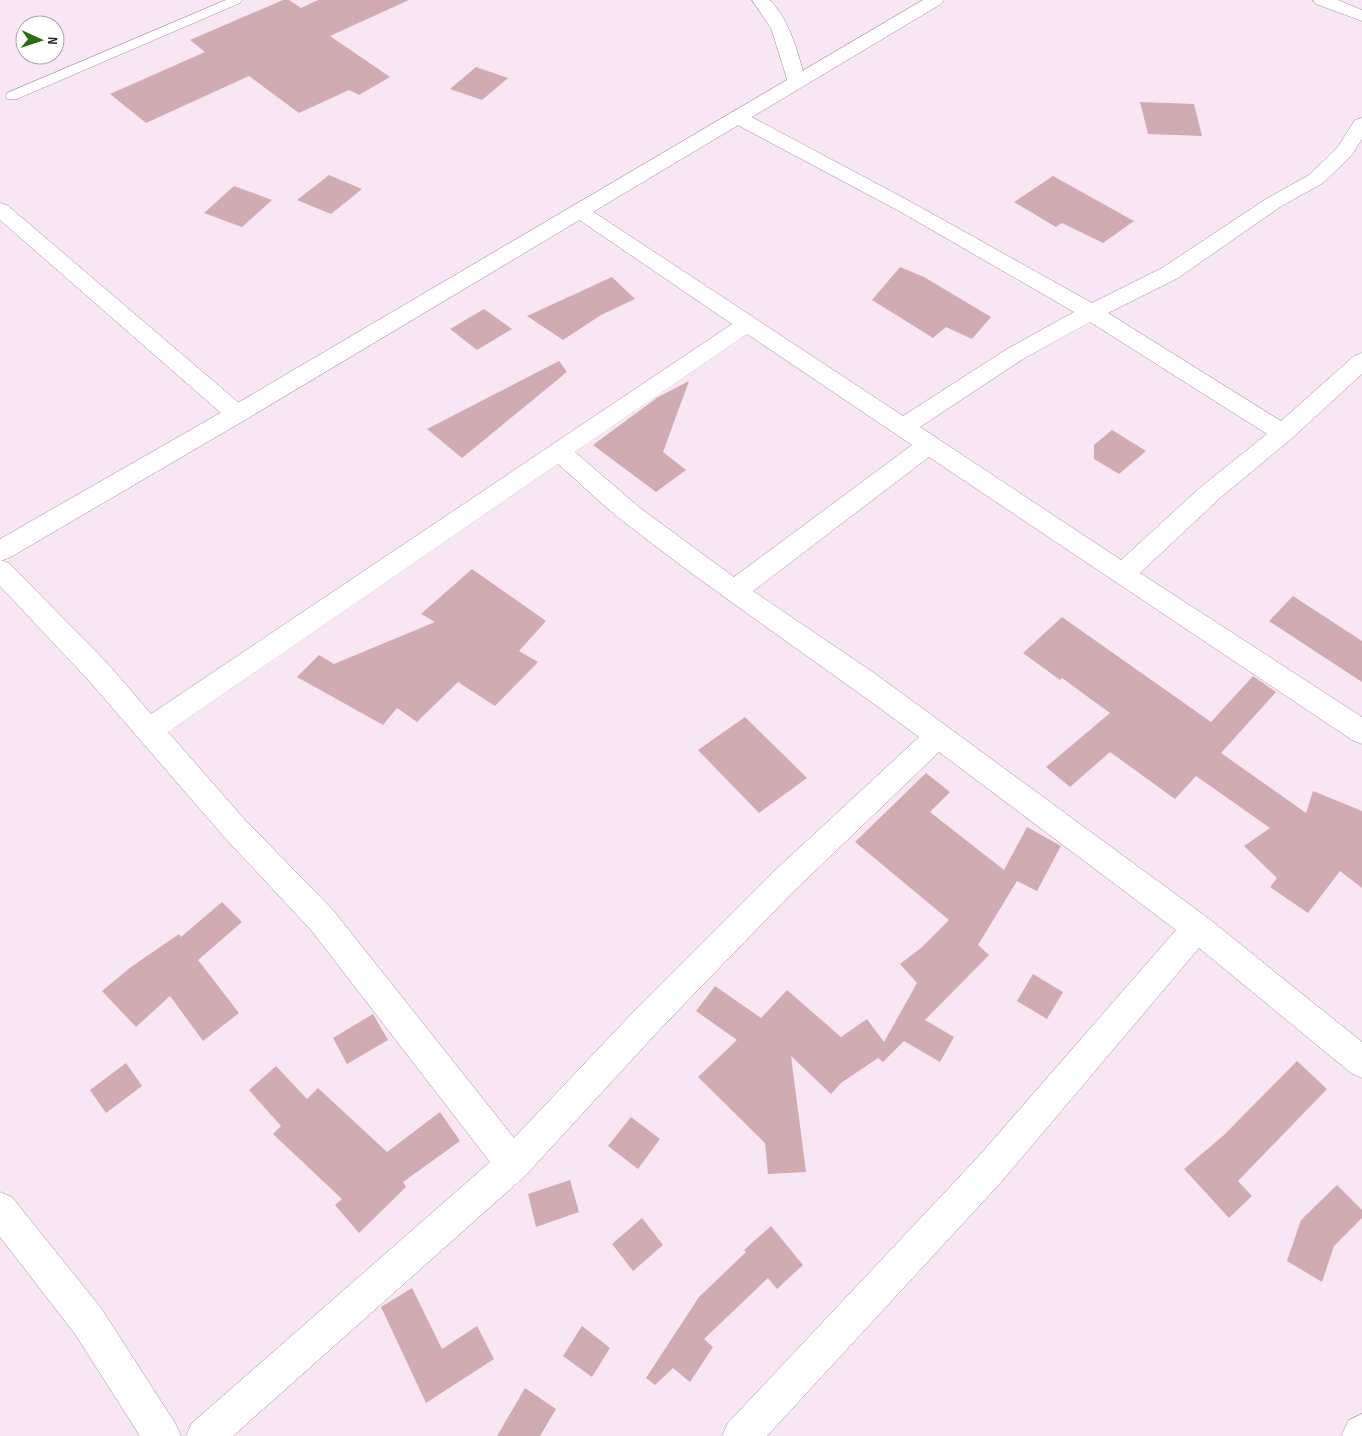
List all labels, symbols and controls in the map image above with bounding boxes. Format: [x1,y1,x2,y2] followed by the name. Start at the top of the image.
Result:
[15,15,65,65] north arrow
[44,36,61,45] text: N

